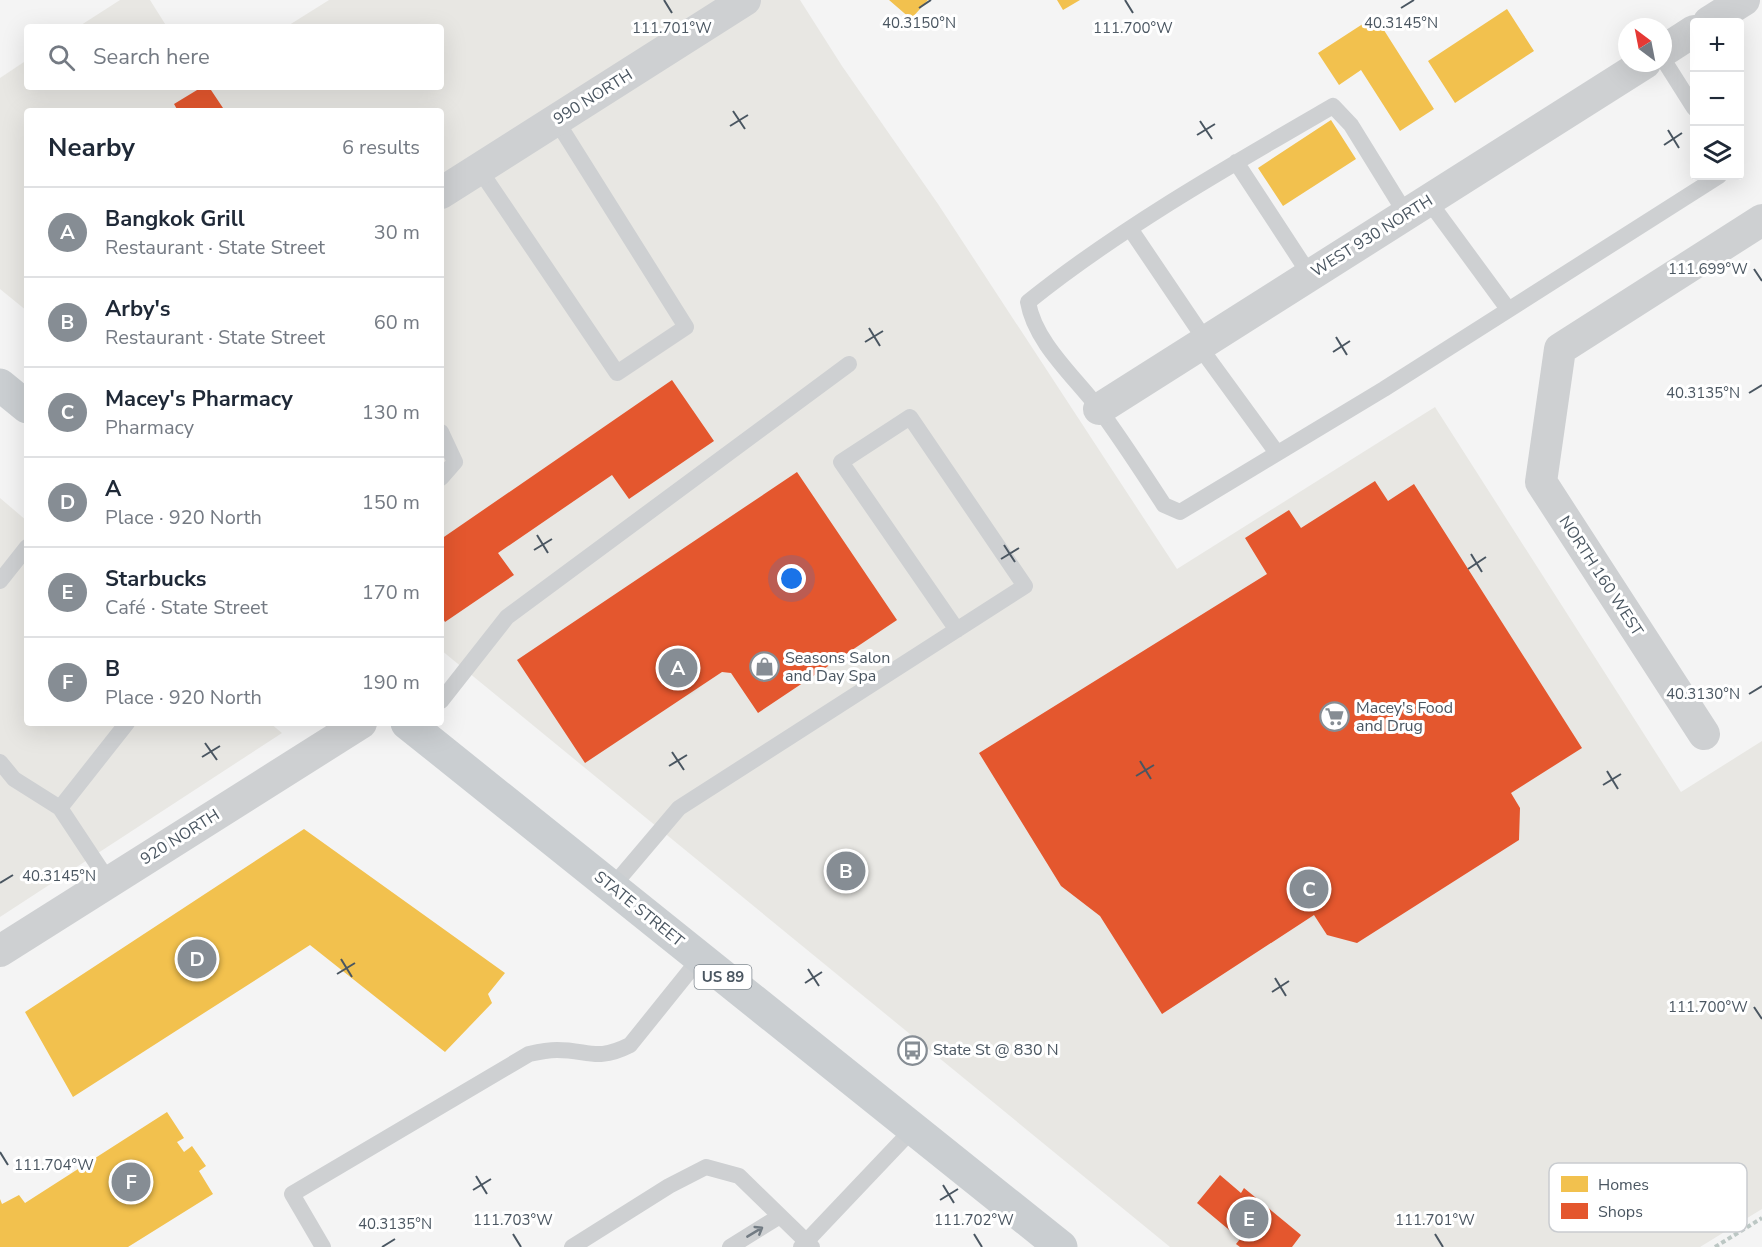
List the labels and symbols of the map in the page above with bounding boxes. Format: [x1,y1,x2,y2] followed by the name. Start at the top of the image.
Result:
[882,13,956,33] text: 40.3150°N
[1364,13,1438,33] text: 40.3145°N
[632,18,712,38] text: 111.701°W
[1093,18,1173,38] text: 111.700°W
[1618,18,1672,72] north arrow
[549,64,637,130] street label: 990 NORTH
[1307,190,1437,282] street label: WEST 930 NORTH
[1668,259,1748,279] text: 111.699°W
[1666,383,1740,403] text: 40.3135°N
[1554,512,1648,641] street label: NORTH 160 WEST
[777,564,806,593] your location
[658,646,698,690] pin: A
[785,647,890,687] place label: Seasons Salon and Day Spa
[748,651,780,683] shop icon: Seasons Salon and Day Spa
[1666,684,1740,704] text: 40.3130°N
[1356,697,1453,737] place label: Macey's Food and Drug
[1319,701,1351,733] supermarket icon: Macey's Food and Drug
[136,804,224,870] street label: 920 NORTH
[826,848,866,894] pin: B
[22,866,96,886] text: 40.3145°N
[590,866,689,952] street label: STATE STREET
[1290,866,1328,912] pin: C
[178,936,216,982] pin: D
[694,965,752,989] road number: US 89
[1668,997,1748,1017] text: 111.700°W
[896,1034,928,1066] bus stop icon: State St @ 830 N
[933,1039,1059,1061] place label: State St @ 830 N
[14,1155,94,1175] text: 111.704°W
[112,1160,150,1204] pin: F
[1549,1163,1747,1232] legend
[1598,1174,1649,1196] text: Homes
[1230,1196,1268,1242] pin: E
[1598,1201,1643,1223] text: Shops
[473,1210,553,1230] text: 111.703°W
[934,1210,1014,1230] text: 111.702°W
[1395,1210,1475,1230] text: 111.701°W
[358,1214,432,1234] text: 40.3135°N
[746,1225,763,1237] one-way arrow

